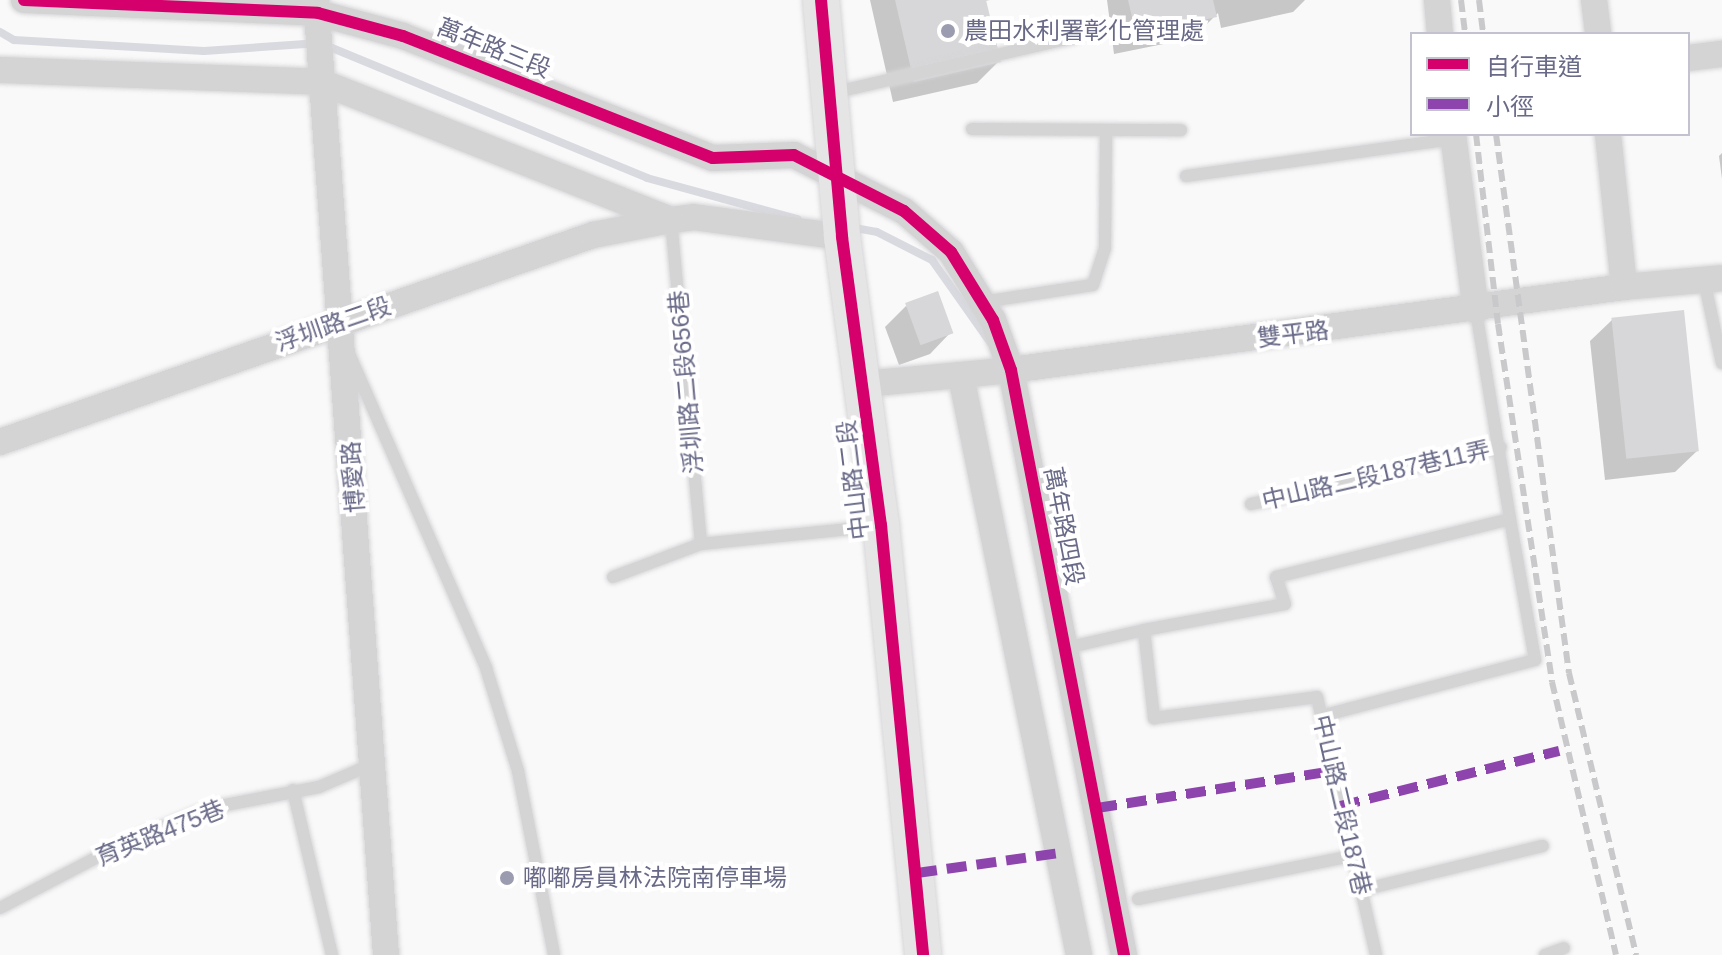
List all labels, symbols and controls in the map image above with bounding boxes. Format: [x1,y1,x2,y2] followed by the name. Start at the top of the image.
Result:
[433,12,555,84] street label: 萬年路三段
[964,17,1204,45] place label: 農田水利署彰化管理處
[939,22,957,40] marker: 農田水利署彰化管理處
[1410,32,1690,136] legend
[1486,53,1582,80] text: 自行車道
[1486,93,1534,120] text: 小徑
[664,289,708,475] street label: 浮圳路二段656巷
[272,291,394,357] street label: 浮圳路二段
[1256,315,1330,353] street label: 雙平路
[831,419,875,541] street label: 中山路二段
[1259,435,1493,515] street label: 中山路二段187巷11弄
[336,440,370,514] street label: 博愛路
[1038,464,1090,588] street label: 萬年路四段
[1307,712,1377,898] street label: 中山路二段187巷
[92,794,228,872] street label: 育英路475巷
[523,864,787,892] place label: 嘟嘟房員林法院南停車場
[498,869,516,887] marker: 嘟嘟房員林法院南停車場

